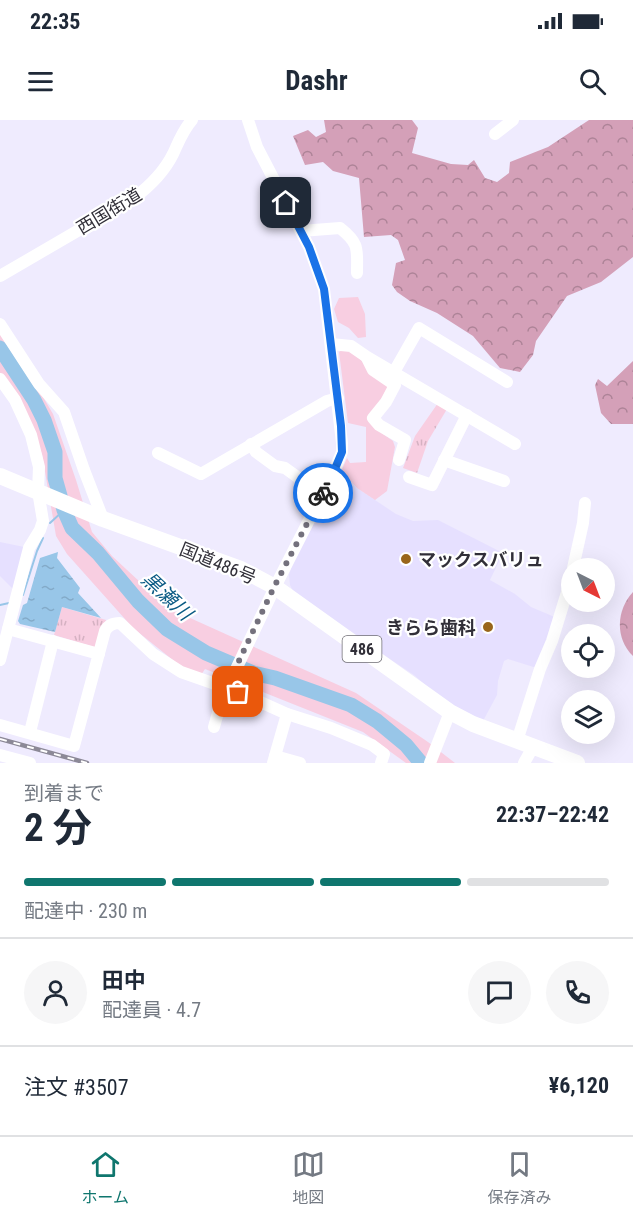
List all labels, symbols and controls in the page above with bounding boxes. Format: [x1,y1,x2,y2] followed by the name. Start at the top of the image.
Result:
[30,9,81,34] text: 22:35
[24,65,57,98] icon: menu
[285,65,348,97] text: Dashr
[576,65,609,98] icon: search
[260,177,311,228] pin
[73,183,145,239] street label: 西国街道
[269,186,302,219] icon: home
[293,463,353,523] courier
[307,477,340,510] icon: bike
[177,538,259,588] street label: 国道486号
[418,549,543,570] place label: マックスバリュ
[399,552,413,566] marker: マックスバリュ
[561,558,615,612] north arrow
[561,558,615,744] map controls
[137,567,199,627] water label: 黒瀬川
[386,617,476,638] place label: きらら歯科
[481,620,495,634] marker: きらら歯科
[561,624,615,678] button: locate
[342,636,382,662] road number: 486
[212,666,263,717] pin
[221,675,254,708] icon: bag
[561,690,615,744] button: layers
[24,781,104,805] text: 到着まで
[496,802,609,827] text: 22:37–22:42
[24,805,92,851] text: 2 分
[24,899,147,923] text: 配達中 · 230 m
[24,961,87,1024] button: person
[468,961,531,1024] button: chat
[546,961,609,1024] button: phone
[102,968,146,993] text: 田中
[102,998,201,1022] text: 配達員 · 4.7
[549,1073,609,1098] text: ¥6,120
[24,1075,129,1100] text: 注文 #3507
[81,1148,129,1208] tab: ホーム
[292,1148,325,1208] tab: 地図
[488,1148,552,1208] tab: 保存済み

